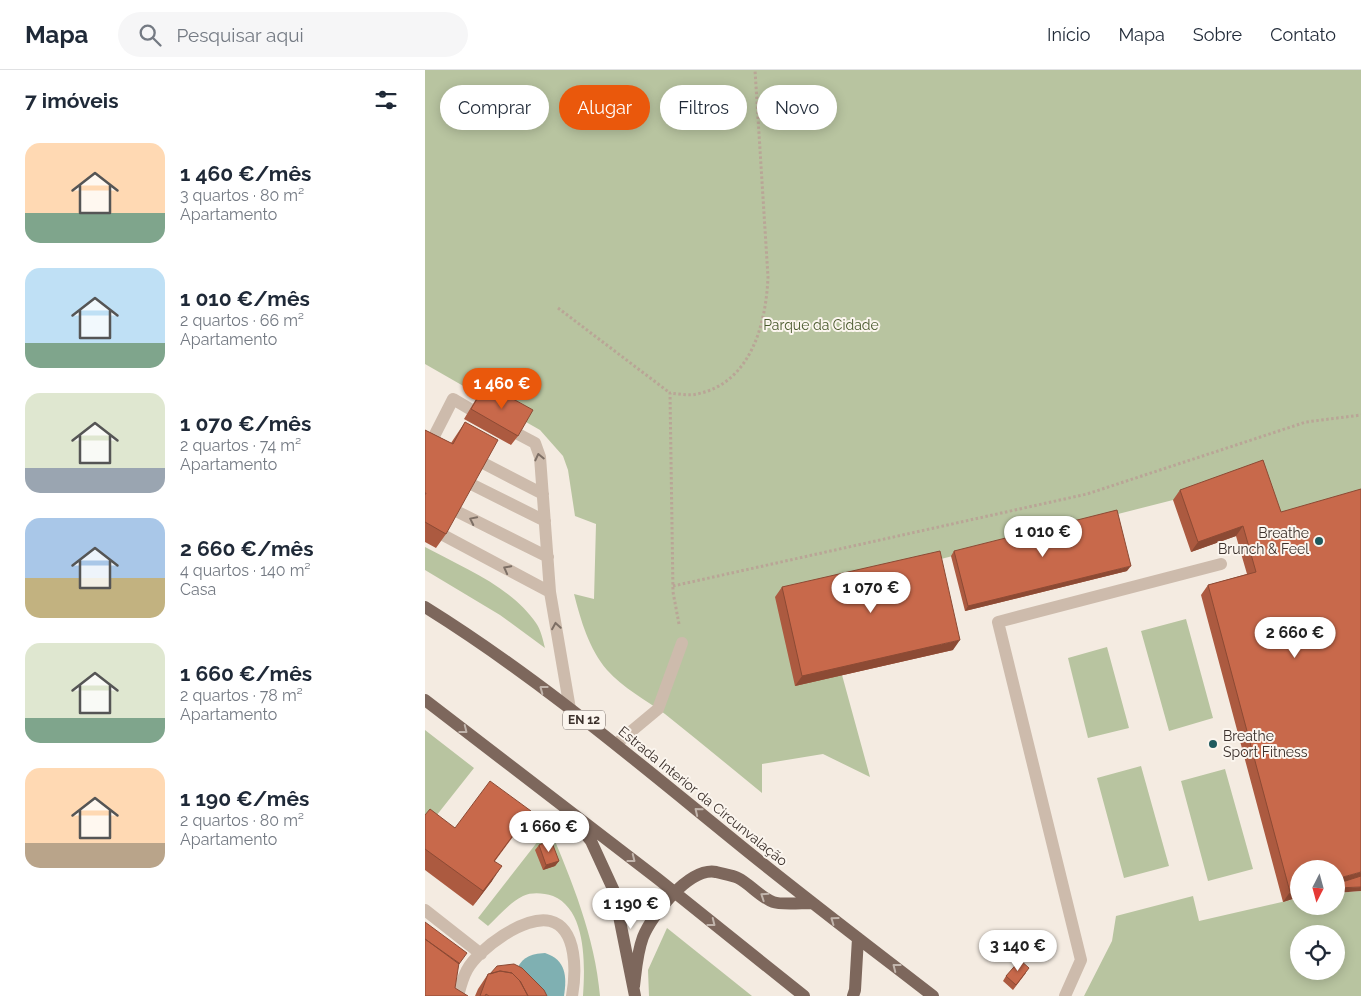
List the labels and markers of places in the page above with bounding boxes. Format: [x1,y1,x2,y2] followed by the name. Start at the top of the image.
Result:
[456,368,548,410] pin: 1 460 €
[997,516,1089,558] pin: 1 010 €
[1218,525,1309,557] place label: Breathe Brunch & Feel
[1313,535,1325,547] marker: Breathe Brunch & Feel
[825,572,917,614] pin: 1 070 €
[1249,616,1341,659] pin: 2 660 €
[1223,728,1308,760] place label: Breathe Sport Fitness
[1207,738,1219,750] marker: Breathe Sport Fitness
[503,810,595,853] pin: 1 660 €
[585,888,677,930] pin: 1 190 €
[972,930,1064,972] pin: 3 140 €

